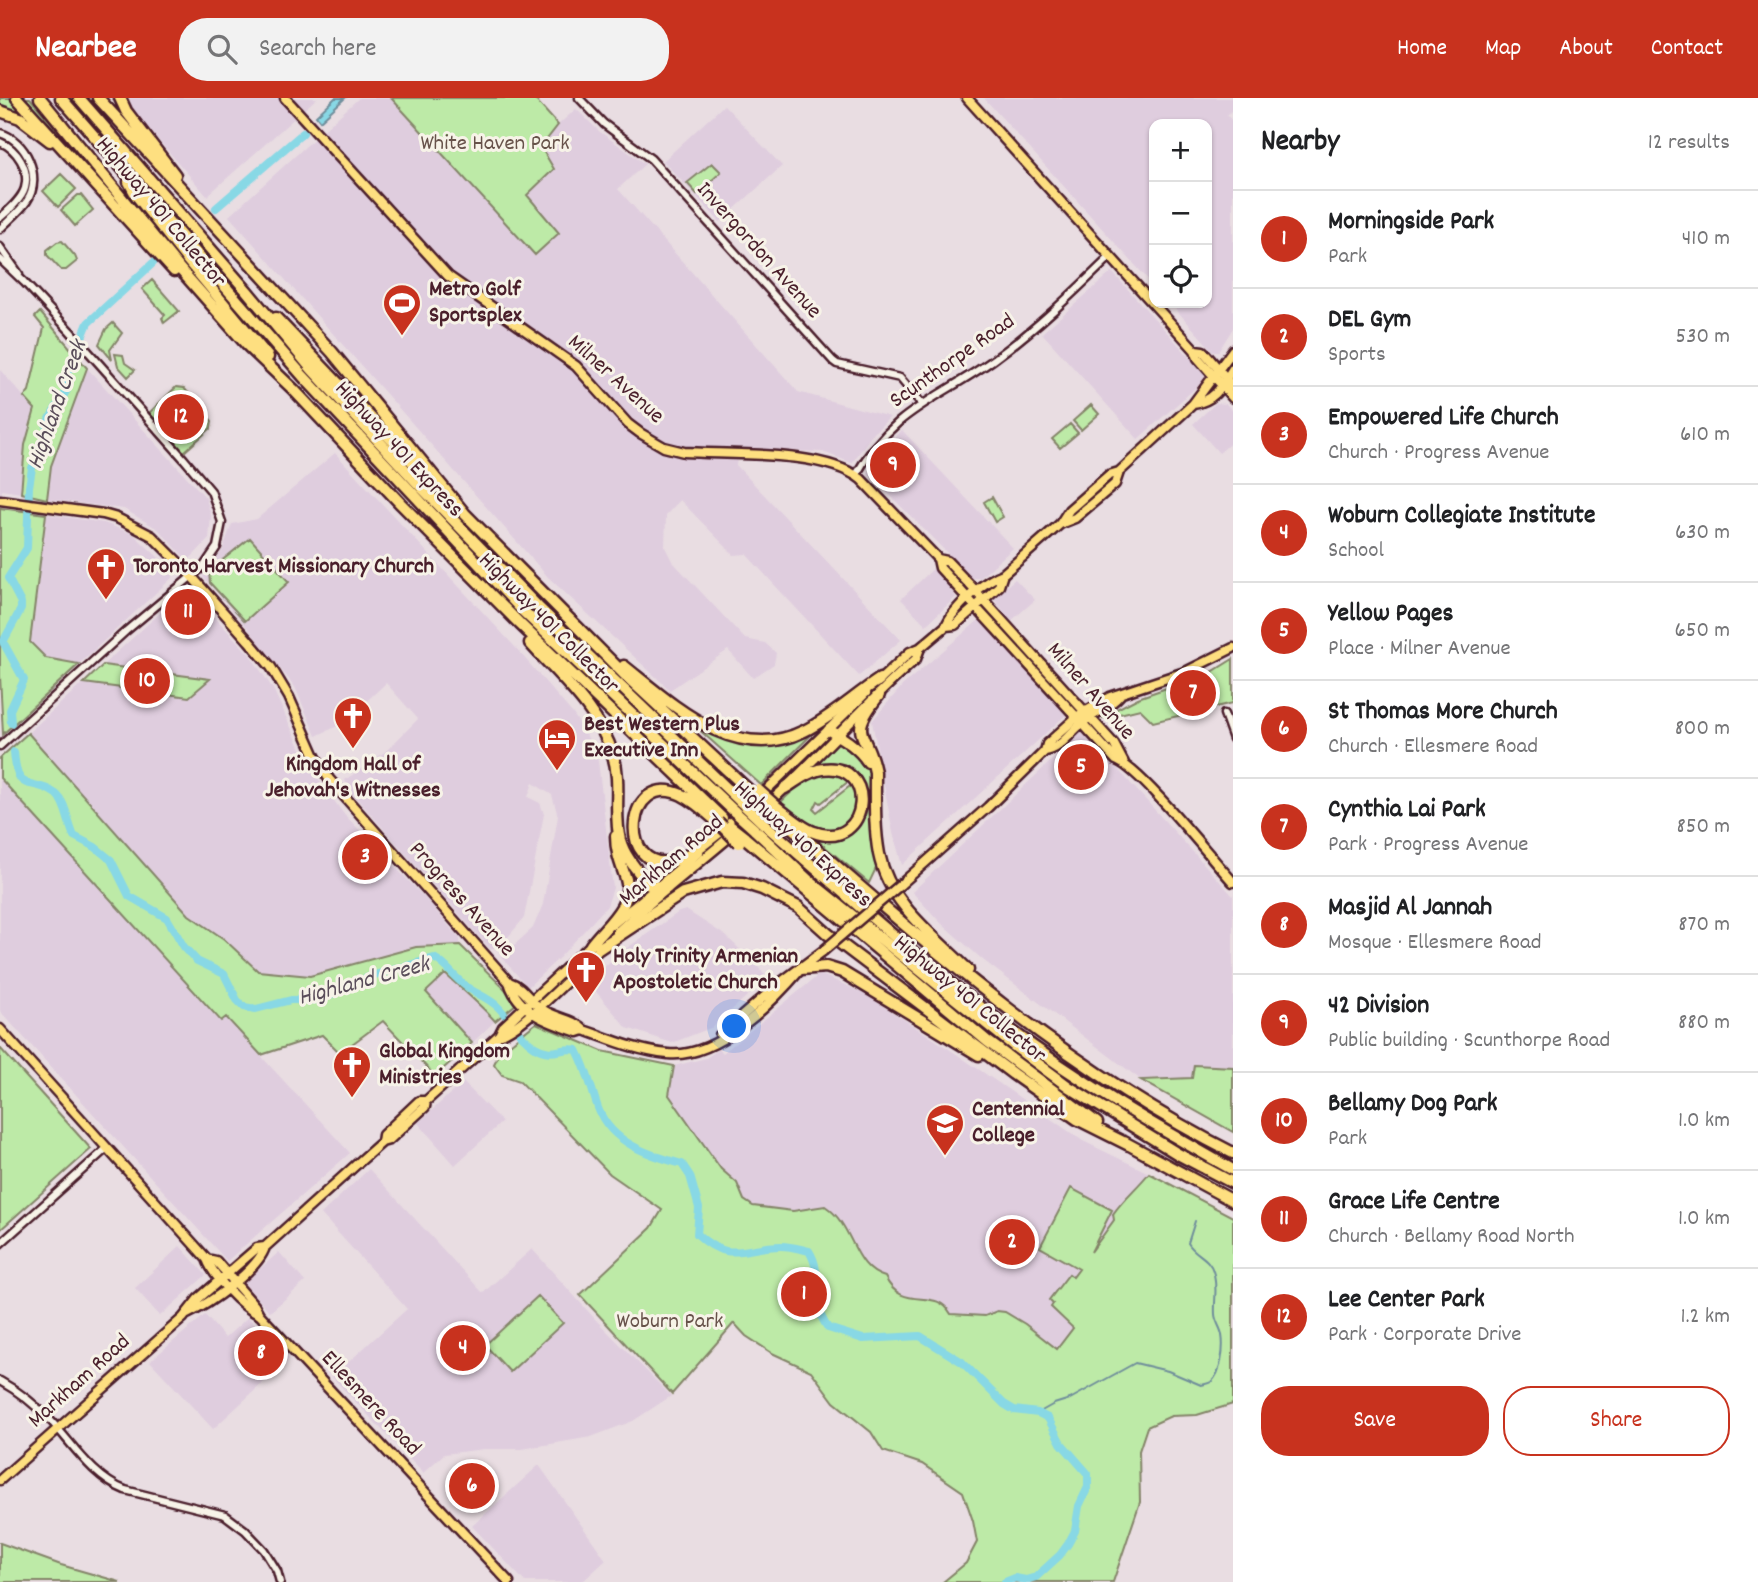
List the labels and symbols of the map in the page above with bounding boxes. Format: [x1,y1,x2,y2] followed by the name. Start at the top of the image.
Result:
[420,128,570,161] park label: White Haven Park
[87,130,233,296] street label: Highway 401 Collector
[687,175,829,327] street label: Invergordon Avenue
[429,274,522,333] place label: Metro Golf Sportsplex
[381,282,423,337] sports icon: Metro Golf Sportsplex
[883,306,1023,418] street label: Scunthorpe Road
[559,327,671,433] street label: Milner Avenue
[19,334,98,474] water label: Highland Creek
[326,374,470,526] street label: Highway 401 Express
[158,391,204,443] pin: 12
[870,439,916,491] pin: 9
[85,546,127,601] church icon: Toronto Harvest Missionary Church
[470,546,627,703] street label: Highway 401 Collector
[133,551,434,584] place label: Toronto Harvest Missionary Church
[165,586,211,638] pin: 11
[1038,636,1142,748] street label: Milner Avenue
[124,655,170,707] pin: 10
[1170,667,1216,719] pin: 7
[332,695,374,750] church icon: Kingdom Hall of Jehovah's Witnesses
[584,709,740,768] place label: Best Western Plus Executive Inn
[536,717,578,772] hotel icon: Best Western Plus Executive Inn
[1058,741,1104,793] pin: 5
[265,749,441,808] place label: Kingdom Hall of Jehovah's Witnesses
[725,774,879,916] street label: Highway 401 Express
[613,807,731,915] street label: Markham Road
[342,831,388,883] pin: 3
[400,835,522,965] street label: Progress Avenue
[885,928,1053,1072] street label: Highway 401 Collector
[613,941,799,1000] place label: Holy Trinity Armenian Apostoletic Church
[295,948,436,1016] water label: Highland Creek
[565,949,607,1004] church icon: Holy Trinity Armenian Apostoletic Church
[717,1009,751,1043] your location
[379,1036,510,1095] place label: Global Kingdom Ministries
[331,1044,373,1099] church icon: Global Kingdom Ministries
[972,1094,1065,1153] place label: Centennial College
[924,1102,966,1157] school or university icon: Centennial College
[989,1216,1035,1268] pin: 2
[781,1268,827,1320] pin: 1
[617,1306,723,1339] park label: Woburn Park
[440,1322,486,1374] pin: 4
[22,1327,138,1437] street label: Markham Road
[238,1327,284,1379] pin: 8
[312,1344,428,1464] street label: Ellesmere Road
[449,1460,495,1512] pin: 6

